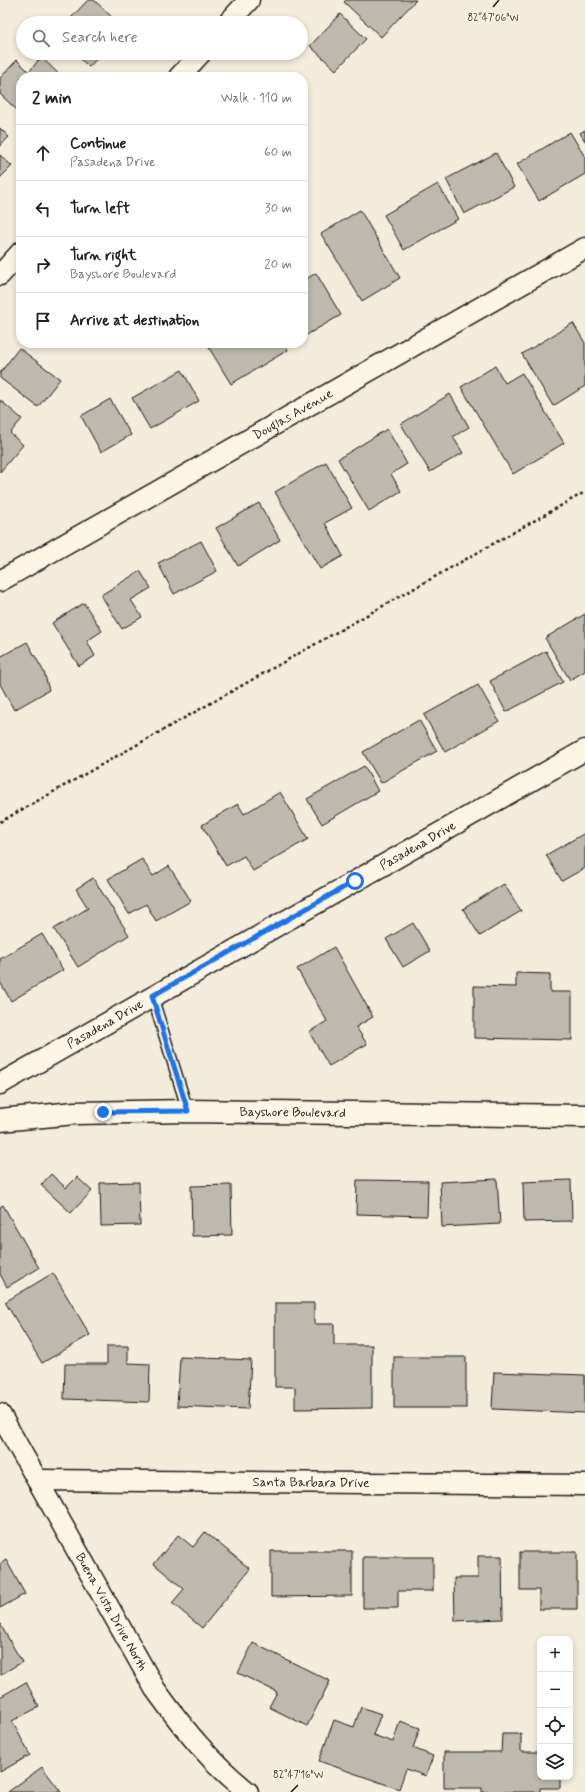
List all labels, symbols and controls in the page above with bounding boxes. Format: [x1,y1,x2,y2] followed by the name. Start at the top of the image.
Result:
[467,11,519,25] text: 82°47'06"W
[16,16,308,60] search box
[30,27,52,49] icon: search
[62,28,138,48] text: Search here
[32,87,72,109] text: 2 min
[221,90,292,107] text: Walk · 110 m
[70,134,126,154] text: Continue
[32,142,54,164] icon: ahead
[264,144,292,161] text: 60 m
[70,154,155,171] text: Pasadena Drive
[32,198,54,220] icon: left
[70,199,130,219] text: Turn left
[265,200,292,217] text: 30 m
[70,246,137,266] text: Turn right
[32,254,54,276] icon: right
[264,256,292,273] text: 20 m
[70,266,176,283] text: Bayshore Boulevard
[32,310,54,332] icon: arrive
[70,311,199,331] text: Arrive at destination
[250,385,336,444] street label: Douglas Avenue
[376,817,459,874] street label: Pasadena Drive
[346,872,364,890] route start
[64,995,146,1053] street label: Pasadena Drive
[94,1103,112,1121] route end
[239,1103,346,1121] street label: Bayshore Boulevard
[253,1473,369,1492] street label: Santa Barbara Drive
[71,1550,151,1674] street label: Buena Vista Drive North
[537,1636,573,1780] map controls
[537,1636,573,1672] button: +
[537,1672,573,1708] button: −
[537,1708,573,1744] button: locate
[537,1744,573,1780] button: layers
[273,1768,323,1782] text: 82°47'16"W

